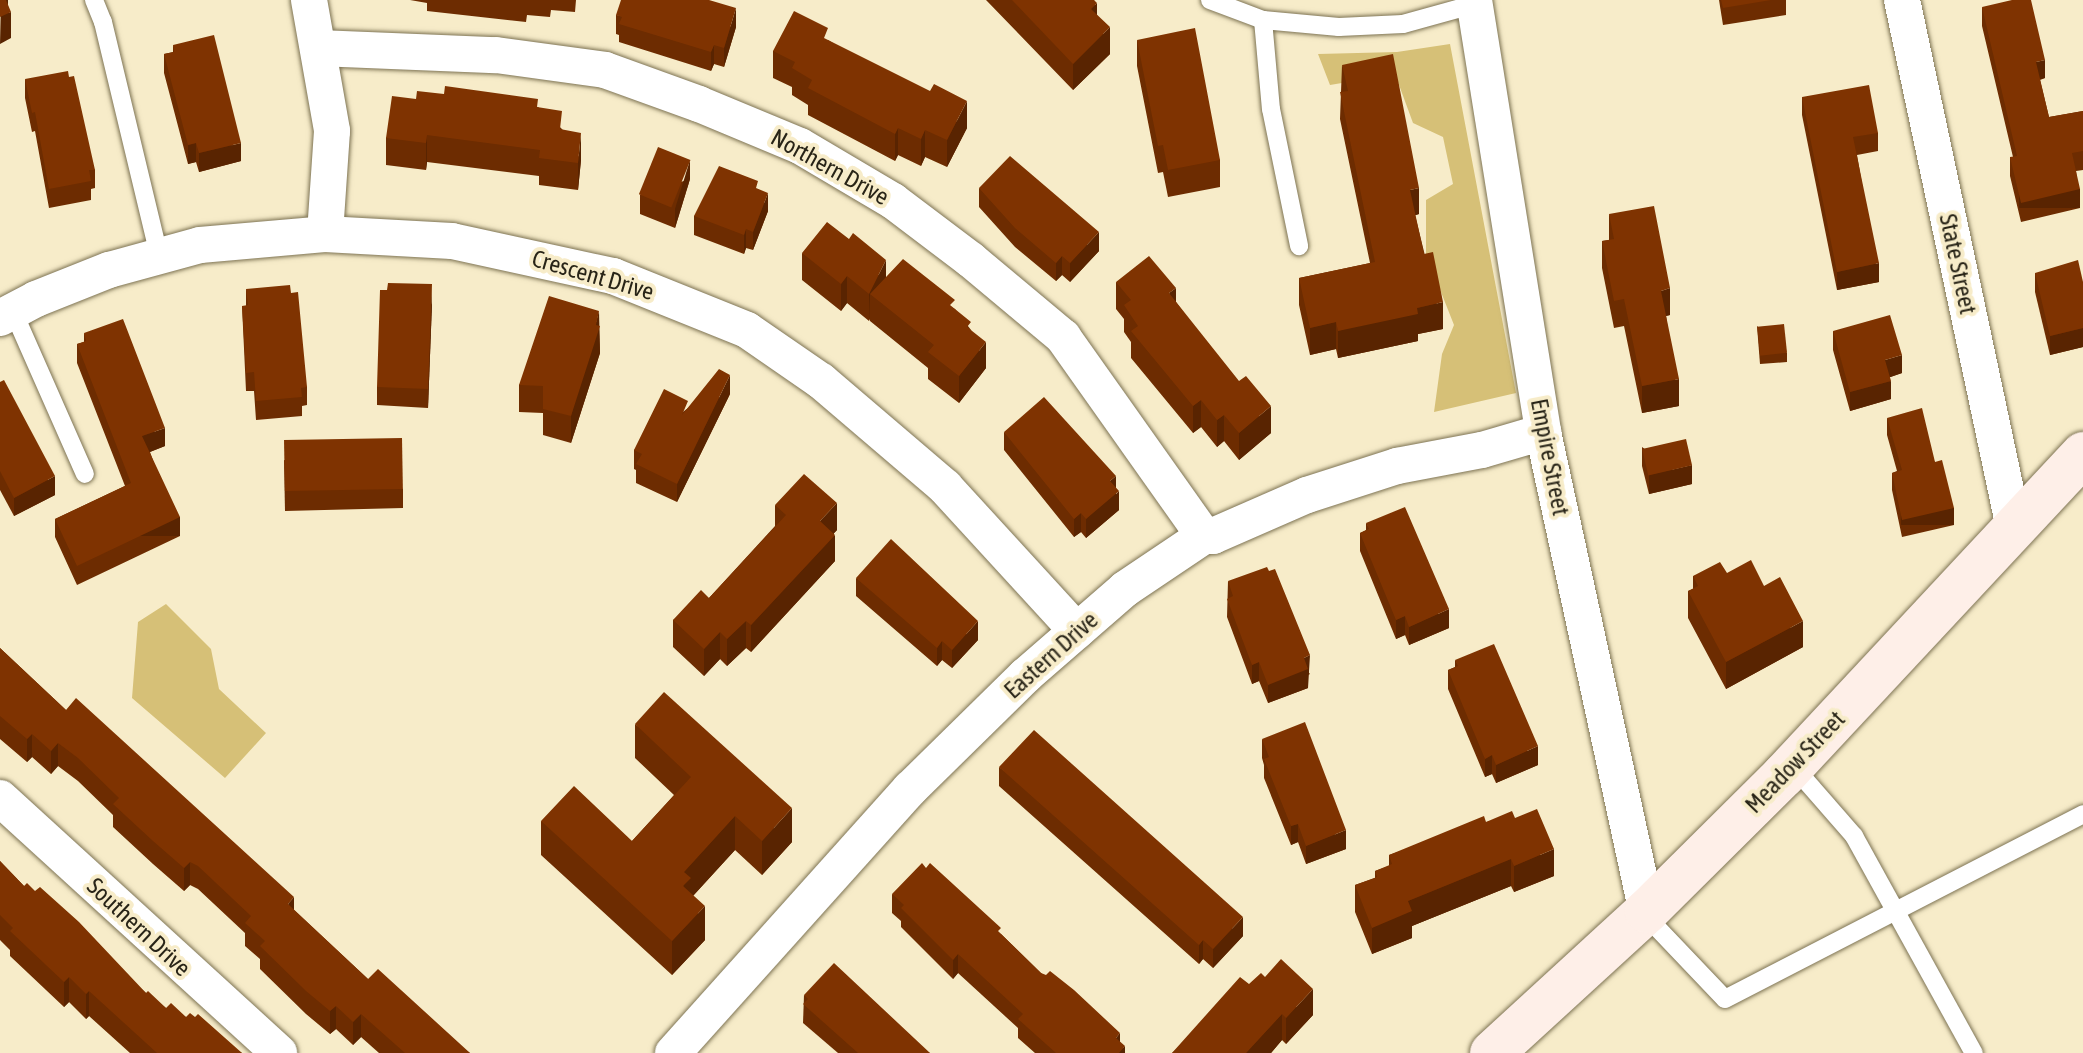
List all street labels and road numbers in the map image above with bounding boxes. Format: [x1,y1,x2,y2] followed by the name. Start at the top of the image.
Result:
[766,123,894,211] street label: Northern Drive
[1933,211,1983,317] street label: State Street
[529,244,657,306] street label: Crescent Drive
[1525,396,1575,518] street label: Empire Street
[998,605,1104,705] street label: Eastern Drive
[1739,705,1851,819] street label: Meadow Street
[81,872,197,982] street label: Southern Drive

